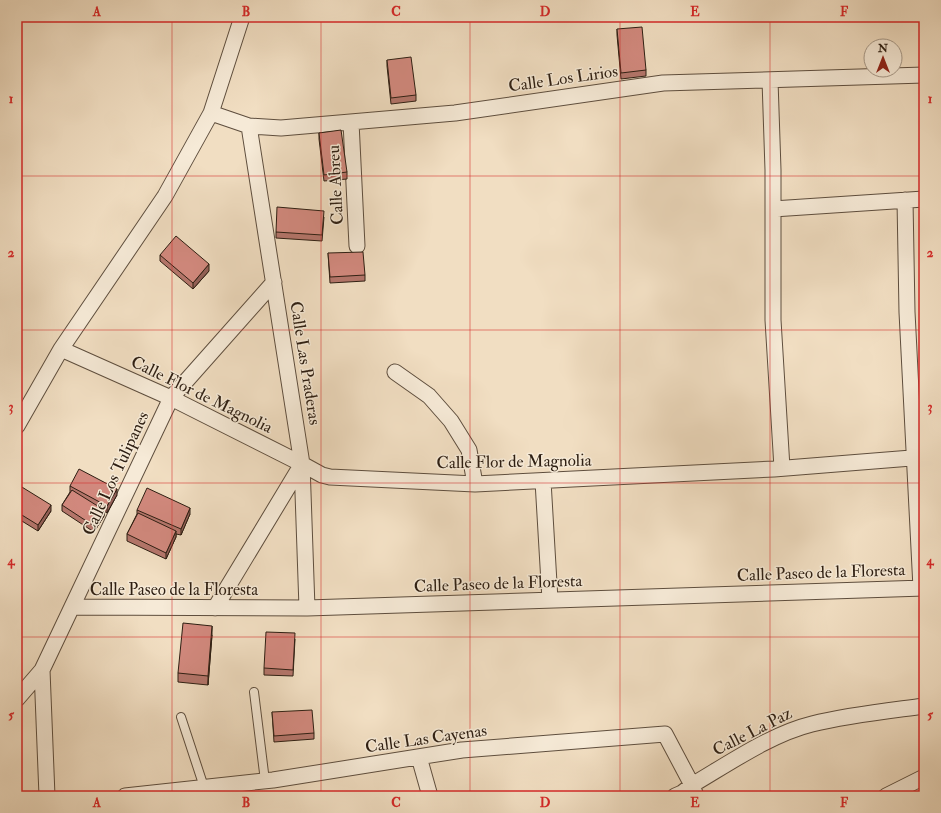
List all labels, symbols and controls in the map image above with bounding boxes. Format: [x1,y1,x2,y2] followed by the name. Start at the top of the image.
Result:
[92,4,102,20] text: A
[242,4,250,20] text: B
[391,4,401,20] text: C
[540,4,551,20] text: D
[690,4,700,20] text: E
[840,4,849,20] text: F
[863,38,903,78] north arrow
[877,42,889,55] text: N
[507,60,619,97] street label: Calle Los Lirios
[9,91,14,107] text: 1
[928,91,933,107] text: 1
[323,144,348,225] street label: Calle Abreu
[8,245,15,261] text: 2
[927,245,934,261] text: 2
[285,300,326,427] street label: Calle Las Praderas
[127,351,277,438] street label: Calle Flor de Magnolia
[9,399,14,415] text: 3
[928,399,933,415] text: 3
[78,408,154,539] street label: Calle Los Tulipanes
[436,450,593,473] street label: Calle Flor de Magnolia
[6,553,15,569] text: 4
[925,553,934,569] text: 4
[736,559,907,586] street label: Calle Paseo de la Floresta
[413,570,584,597] street label: Calle Paseo de la Floresta
[90,579,259,600] street label: Calle Paseo de la Floresta
[709,702,795,760] street label: Calle La Paz
[8,707,14,723] text: 5
[927,707,933,723] text: 5
[364,720,489,758] street label: Calle Las Cayenas
[92,795,102,811] text: A
[242,795,250,811] text: B
[391,795,401,811] text: C
[540,795,551,811] text: D
[690,795,700,811] text: E
[840,795,849,811] text: F

